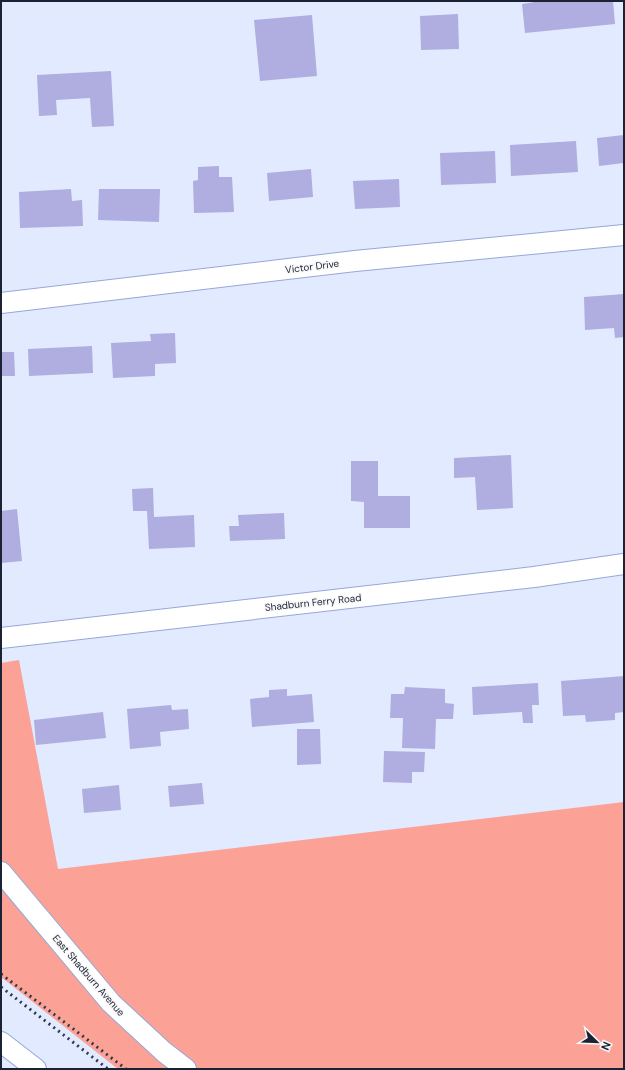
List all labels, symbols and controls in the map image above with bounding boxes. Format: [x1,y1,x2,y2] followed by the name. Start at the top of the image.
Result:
[284,257,340,276] street label: Victor Drive
[264,591,362,614] street label: Shadburn Ferry Road
[50,932,128,1019] street label: East Shadburn Avenue
[577,1022,617,1062] north arrow
[598,1039,614,1052] text: N

